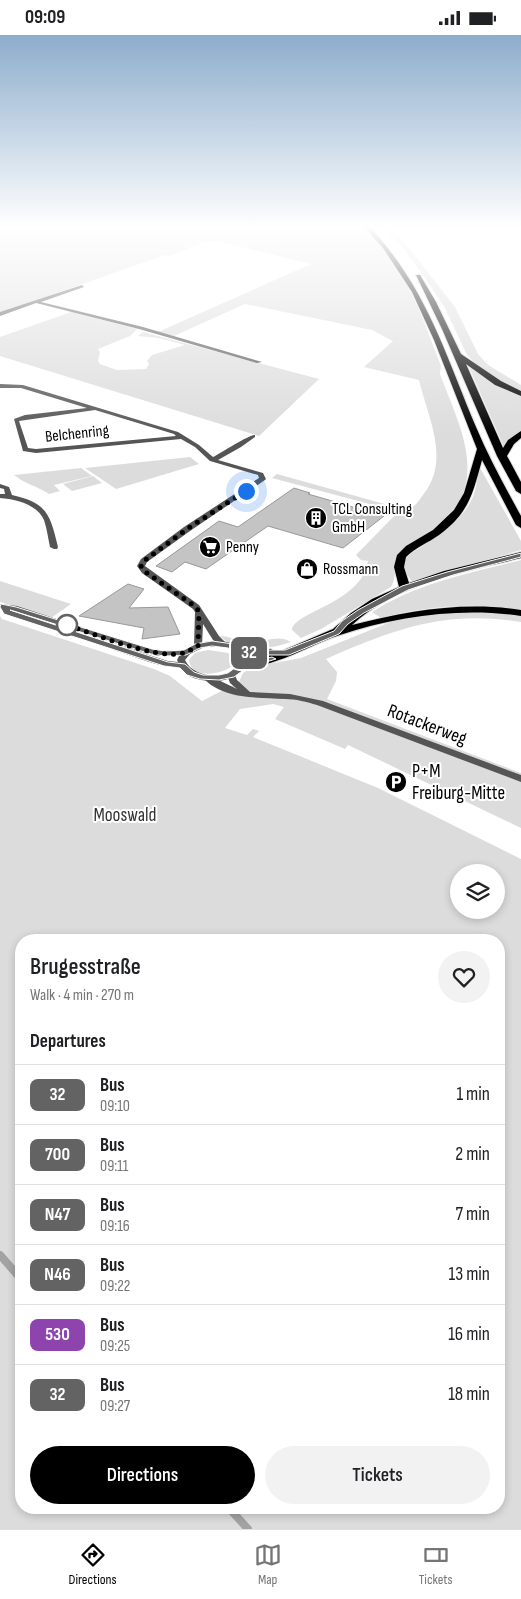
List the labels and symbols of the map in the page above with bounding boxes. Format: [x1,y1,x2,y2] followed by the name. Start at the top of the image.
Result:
[44,421,110,447] street label: Belchenring
[234,479,259,504] your location
[332,500,412,537] place label: TCL Consulting GmbH
[304,506,328,530] building icon: TCL Consulting GmbH
[198,535,222,559] supermarket icon: Penny
[226,538,259,557] place label: Penny
[295,557,319,581] shop icon: Rossmann
[323,560,378,579] place label: Rossmann
[56,614,78,636] unlabelled marker
[226,637,272,669] line badge: 32
[384,699,470,751] street label: Rotackerweg
[412,760,505,805] place label: P+M Freiburg-Mitte
[384,770,408,794] parking icon: P+M Freiburg-Mitte
[93,804,157,827] park label: Mooswald

